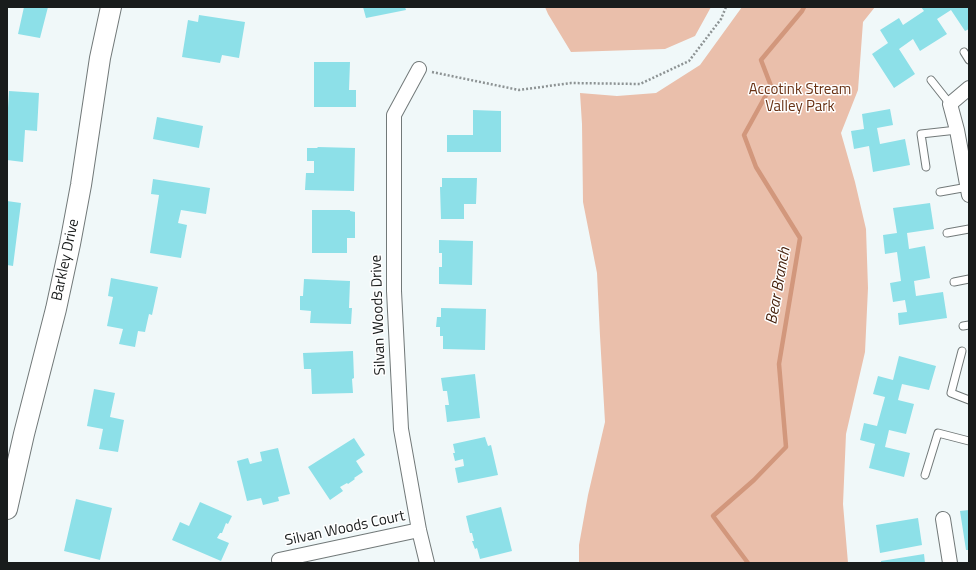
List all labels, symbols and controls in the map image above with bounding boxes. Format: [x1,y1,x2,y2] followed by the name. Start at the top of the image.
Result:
[749,81,851,116] park label: Accotink Stream Valley Park
[49,217,83,303] street label: Barkley Drive
[763,246,795,326] water label: Bear Branch
[368,254,390,376] street label: Silvan Woods Drive
[283,507,407,551] street label: Silvan Woods Court

